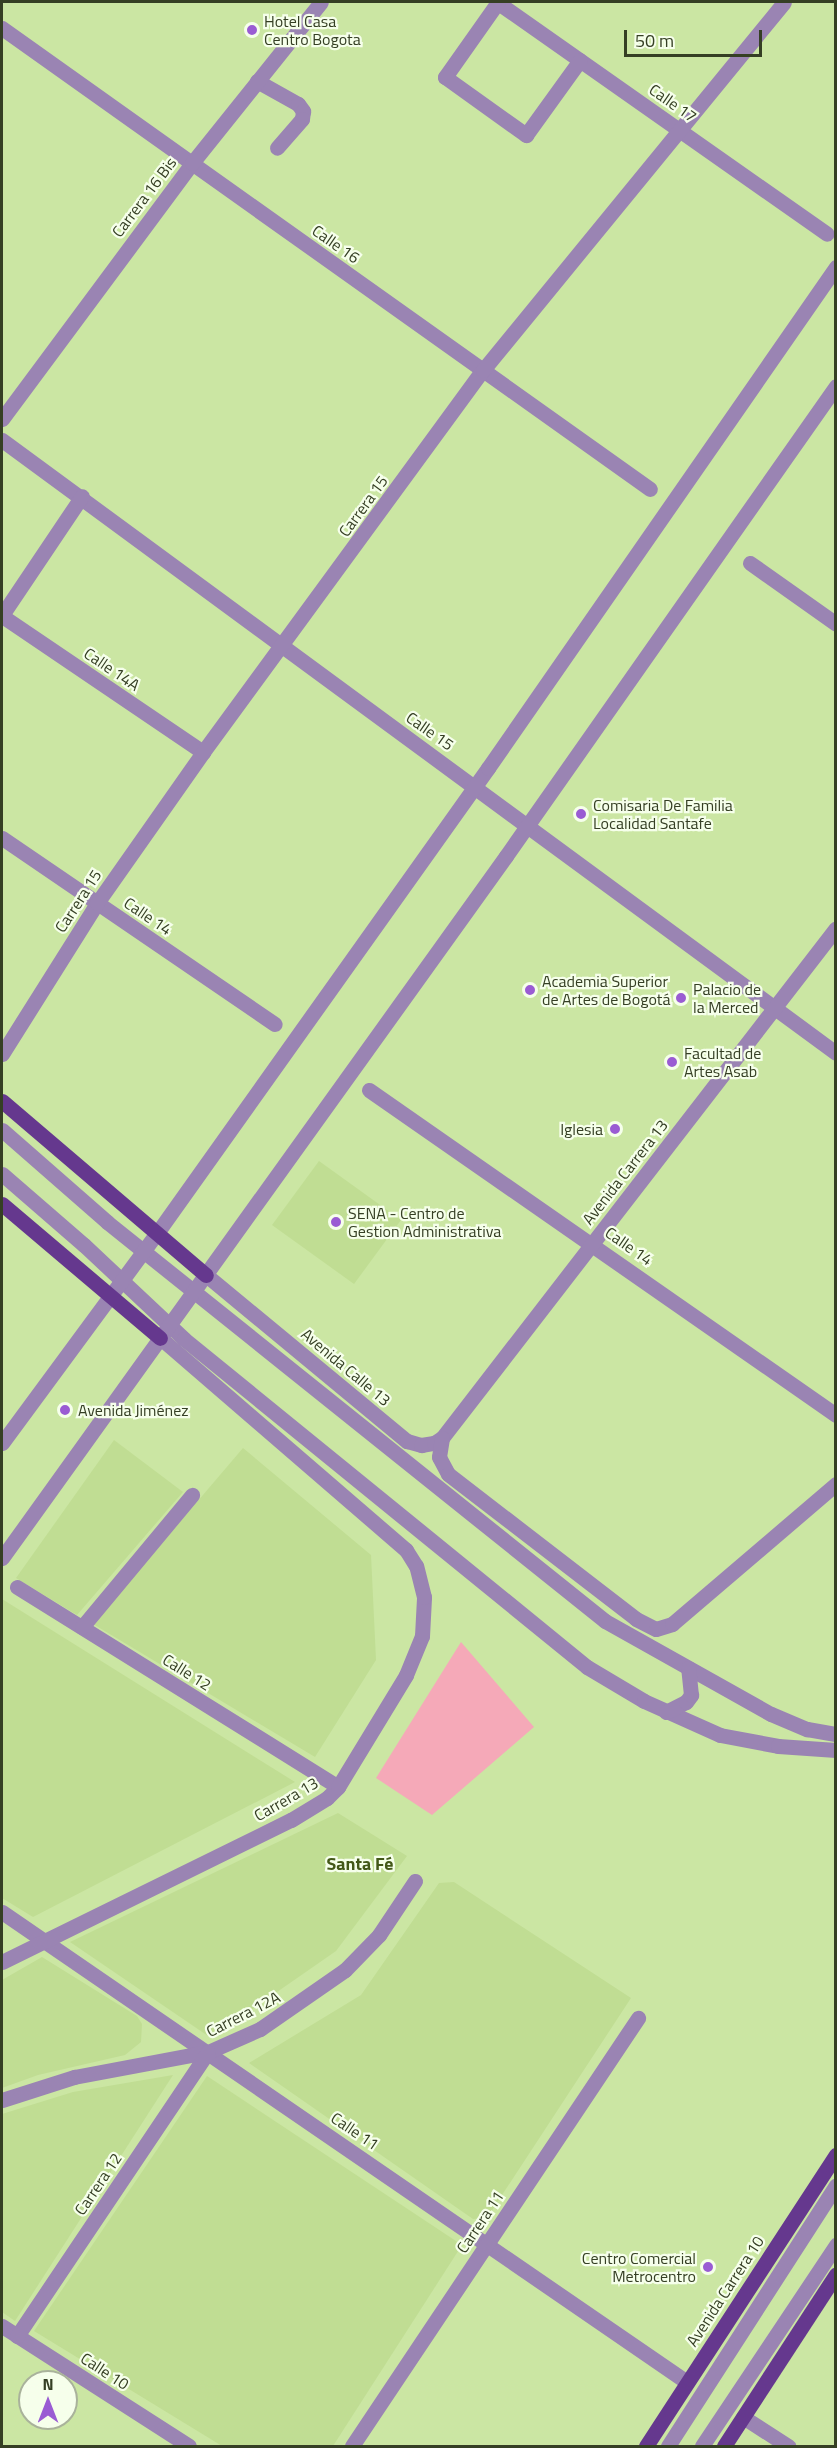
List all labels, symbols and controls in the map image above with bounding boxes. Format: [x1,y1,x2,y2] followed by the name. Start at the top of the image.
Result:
[264,11,361,49] place label: Hotel Casa Centro Bogota
[627,18,765,56] scale bar
[245,23,259,37] marker: Hotel Casa Centro Bogota
[635,27,674,54] text: 50 m
[646,80,700,126] street label: Calle 17
[108,153,180,241] street label: Carrera 16 Bis
[309,221,363,267] street label: Calle 16
[334,472,392,540] street label: Carrera 15
[80,643,144,695] street label: Calle 14A
[403,708,457,754] street label: Calle 15
[593,795,733,833] place label: Comisaria De Familia Localidad Santafe
[574,807,588,821] marker: Comisaria De Familia Localidad Santafe
[51,866,105,936] street label: Carrera 15
[120,893,176,939] street label: Calle 14
[542,971,670,1009] place label: Academia Superior de Artes de Bogotá
[693,979,761,1017] place label: Palacio de la Merced
[523,983,537,997] marker: Academia Superior de Artes de Bogotá
[674,991,688,1005] marker: Palacio de la Merced
[684,1043,761,1081] place label: Facultad de Artes Asab
[665,1055,679,1069] marker: Facultad de Artes Asab
[578,1116,672,1228] street label: Avenida Carrera 13
[560,1119,603,1139] place label: Iglesia
[608,1122,622,1136] marker: Iglesia
[348,1203,501,1241] place label: SENA - Centro de Gestion Administrativa
[329,1215,343,1229] marker: SENA - Centro de Gestion Administrativa
[602,1223,656,1269] street label: Calle 14
[297,1324,395,1410] street label: Avenida Calle 13
[78,1400,189,1420] place label: Avenida Jiménez
[56,1401,74,1419] marker: Avenida Jiménez
[159,1650,215,1694] street label: Calle 12
[251,1773,321,1825] street label: Carrera 13
[326,1853,394,1875] district label: Santa Fé
[203,1987,283,2041] street label: Carrera 12A
[327,2108,383,2154] street label: Calle 11
[70,2149,126,2219] street label: Carrera 12
[452,2187,508,2257] street label: Carrera 11
[682,2232,768,2350] street label: Avenida Carrera 10
[582,2248,696,2286] place label: Centro Comercial Metrocentro
[701,2260,715,2274] marker: Centro Comercial Metrocentro
[77,2348,133,2394] street label: Calle 10
[18,2370,78,2430] north arrow
[42,2372,54,2396] text: N

